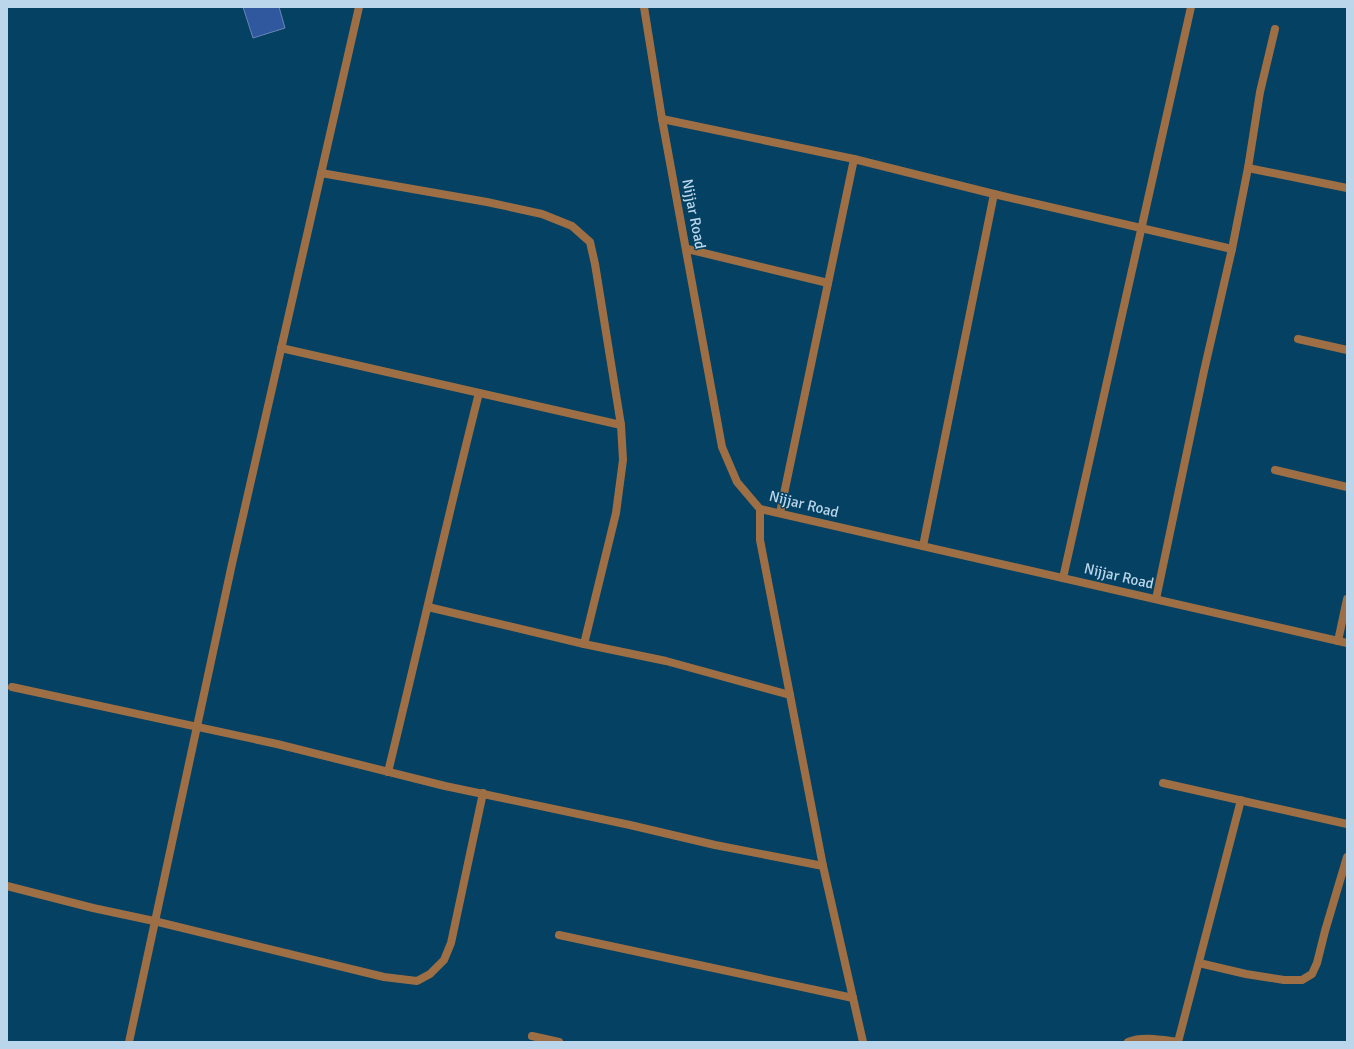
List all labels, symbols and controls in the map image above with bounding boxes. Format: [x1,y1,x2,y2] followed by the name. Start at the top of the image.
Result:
[678,177,710,251] street label: Nijjar Road
[767,487,841,521] street label: Nijjar Road
[1082,559,1156,593] street label: Nijjar Road

